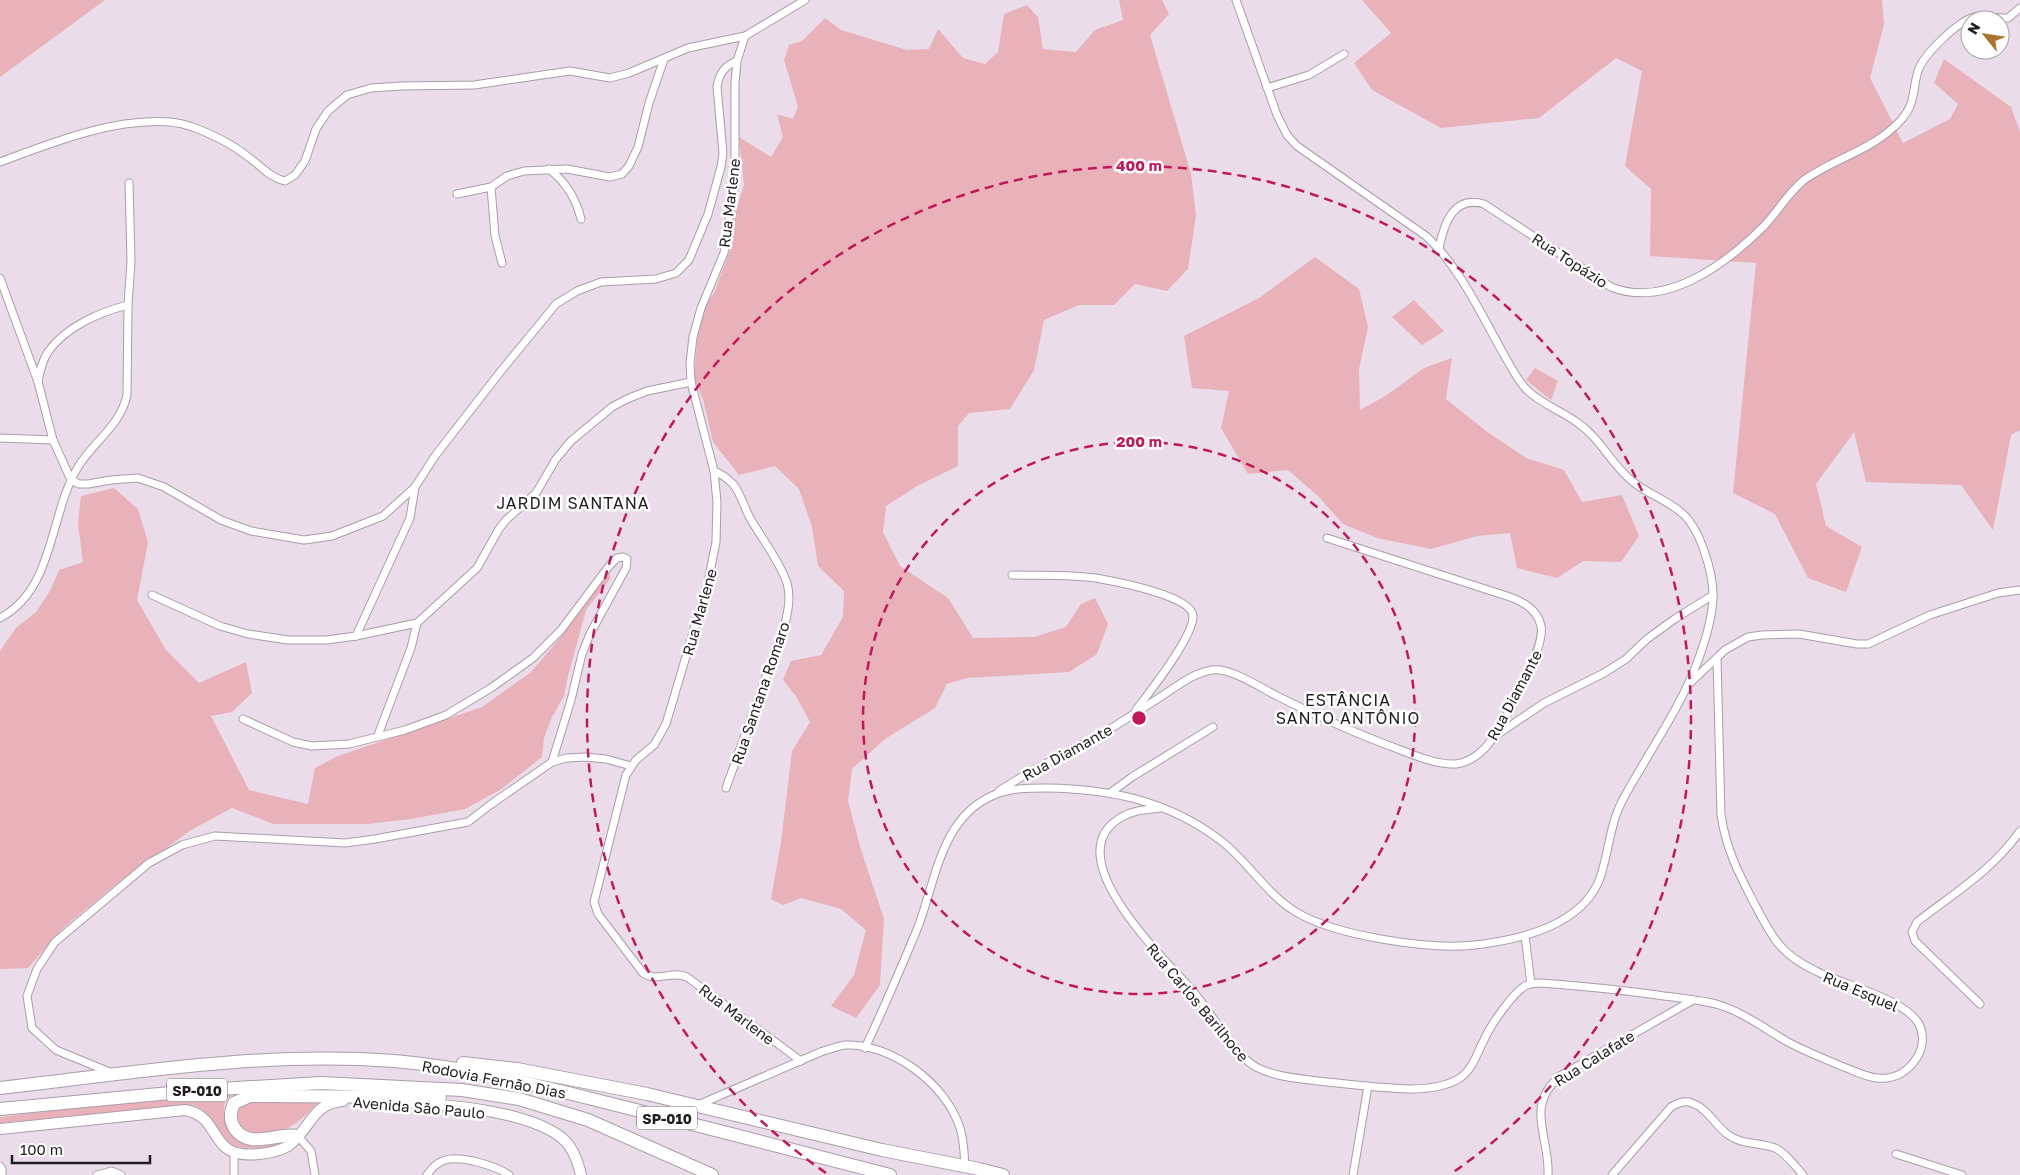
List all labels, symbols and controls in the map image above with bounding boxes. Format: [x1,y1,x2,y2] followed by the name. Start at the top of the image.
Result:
[1960,10,2010,60] north arrow
[1963,19,1983,37] text: N
[1116,156,1162,174] text: 400 m
[715,157,743,249] street label: Rua Marlene
[1529,229,1611,291] street label: Rua Topázio
[1116,432,1162,450] text: 200 m
[496,493,650,513] district label: JARDIM SANTANA
[678,566,720,658] street label: Rua Marlene
[727,619,793,767] street label: Rua Santana Romaro
[1483,646,1545,743] street label: Rua Diamante
[1276,690,1420,728] district label: ESTÂNCIA SANTO ANTÔNIO
[1130,709,1148,727] centre of rings
[1019,720,1115,784] street label: Rua Diamante
[1143,939,1253,1065] street label: Rua Carlos Barilhoce
[1821,967,1902,1015] street label: Rua Esquel
[696,980,778,1048] street label: Rua Marlene
[1550,1026,1638,1090] street label: Rua Calafate
[420,1056,568,1102] street label: Rodovia Fernão Dias
[167,1078,227,1102] road number: SP-010
[352,1092,486,1122] street label: Avenida São Paulo
[637,1106,697,1130] road number: SP-010
[12,1132,150,1164] scale bar
[20,1140,63,1158] text: 100 m

